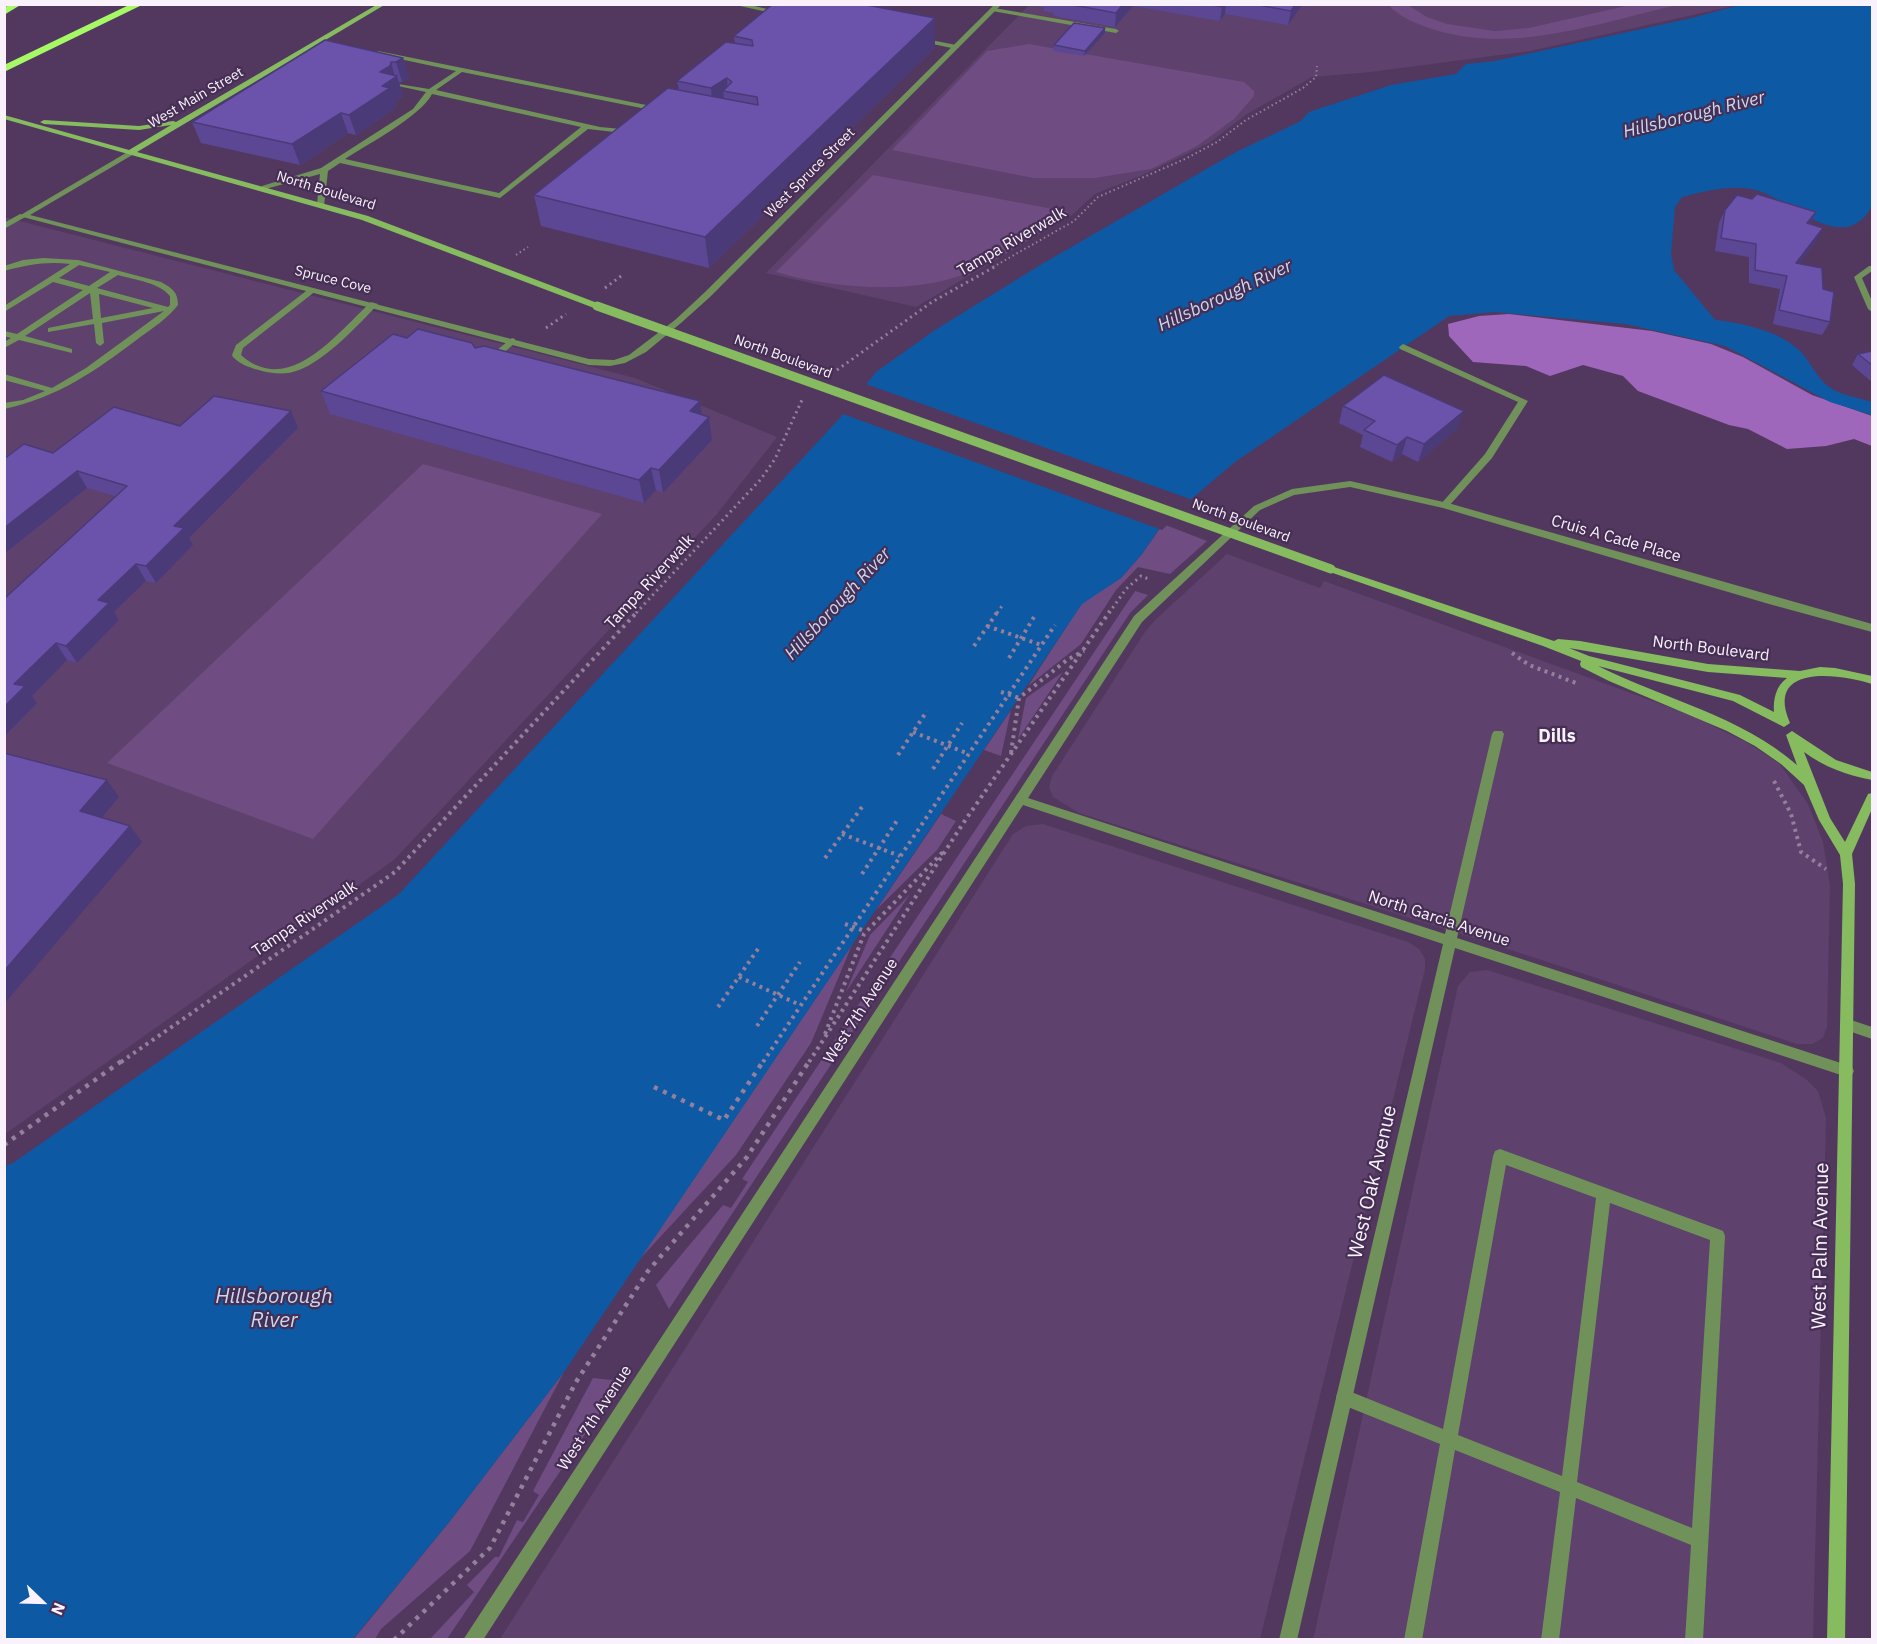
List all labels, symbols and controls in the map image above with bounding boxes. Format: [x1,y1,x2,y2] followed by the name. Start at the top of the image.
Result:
[146,64,246,132] street label: West Main Street
[1621,87,1767,143] water label: Hillsborough River
[761,124,859,222] street label: West Spruce Street
[274,168,378,214] street label: North Boulevard
[954,203,1070,281] street label: Tampa Riverwalk
[1155,255,1295,337] water label: Hillsborough River
[293,262,373,298] street label: Spruce Cove
[732,332,834,382] street label: North Boulevard
[1190,496,1292,546] street label: North Boulevard
[1549,511,1683,567] street label: Cruis A Cade Place
[601,531,699,633] street label: Tampa Riverwalk
[780,543,896,665] water label: Hillsborough River
[1652,632,1770,666] street label: North Boulevard
[1538,726,1576,748] district label: Dills
[249,877,361,961] street label: Tampa Riverwalk
[1366,887,1512,951] street label: North Garcia Avenue
[820,955,902,1067] street label: West 7th Avenue
[1344,1103,1402,1261] street label: West Oak Avenue
[1808,1162,1834,1330] street label: West Palm Avenue
[215,1284,333,1334] water label: Hillsborough River
[554,1362,636,1474] street label: West 7th Avenue
[12,1572,72,1632] north arrow
[47,1600,70,1618] text: N

